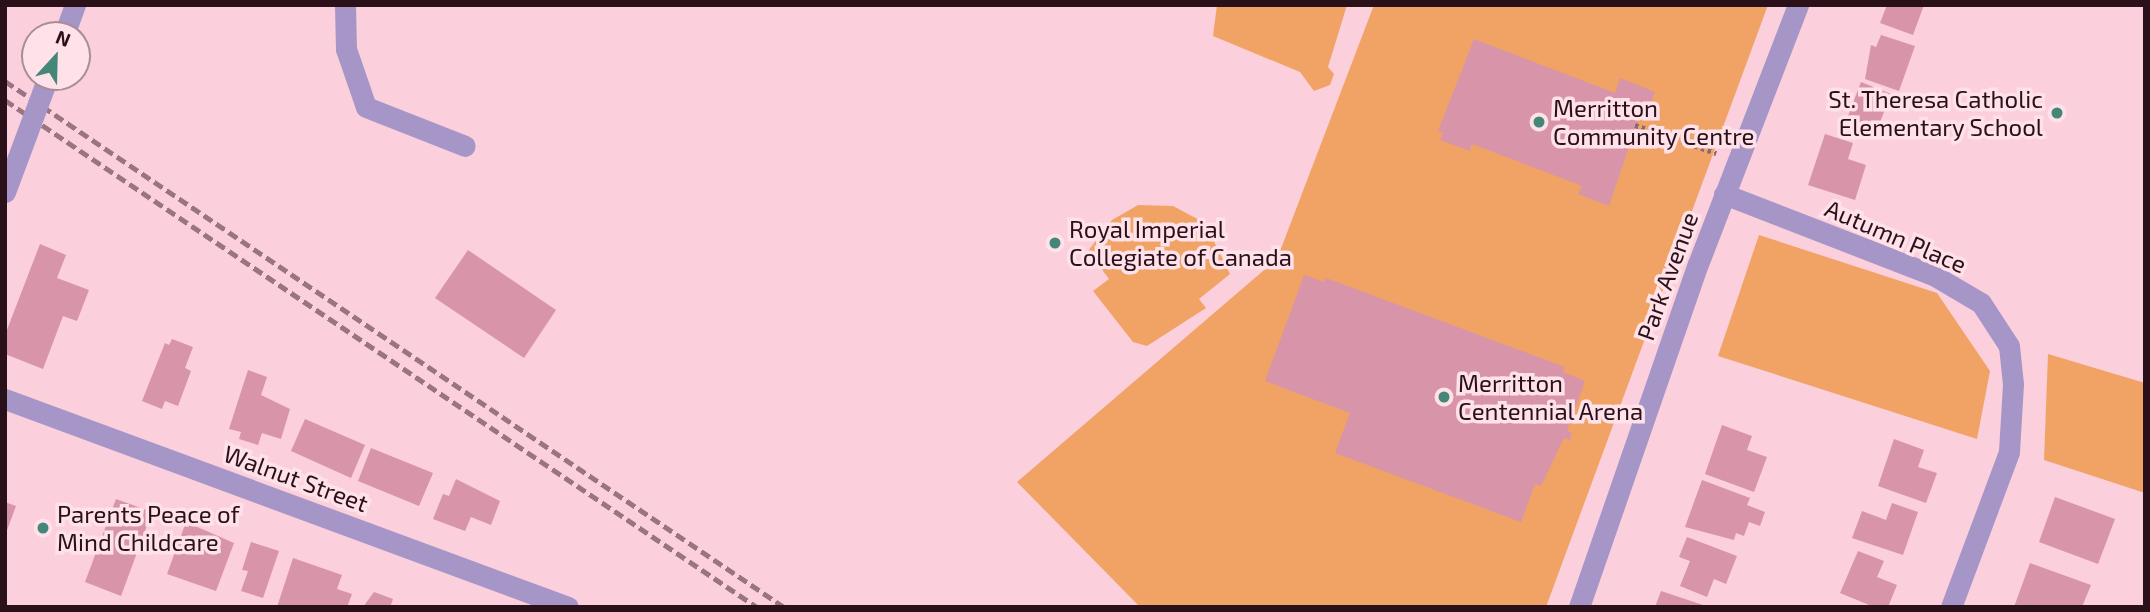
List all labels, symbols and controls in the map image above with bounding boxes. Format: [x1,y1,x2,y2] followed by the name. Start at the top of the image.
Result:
[21,21,91,91] north arrow
[53,25,74,51] text: N
[1828,85,2043,141] place label: St. Theresa Catholic Elementary School
[1553,94,1755,150] place label: Merritton Community Centre
[2049,105,2065,121] marker: St. Theresa Catholic Elementary School
[1531,114,1547,130] marker: Merritton Community Centre
[1821,193,1971,279] street label: Autumn Place
[1630,208,1704,344] street label: Park Avenue
[1069,215,1292,271] place label: Royal Imperial Collegiate of Canada
[1047,235,1063,251] marker: Royal Imperial Collegiate of Canada
[1458,369,1644,425] place label: Merritton Centennial Arena
[1436,389,1452,405] marker: Merritton Centennial Arena
[220,439,372,517] street label: Walnut Street
[57,500,240,556] place label: Parents Peace of Mind Childcare
[35,520,51,536] marker: Parents Peace of Mind Childcare

